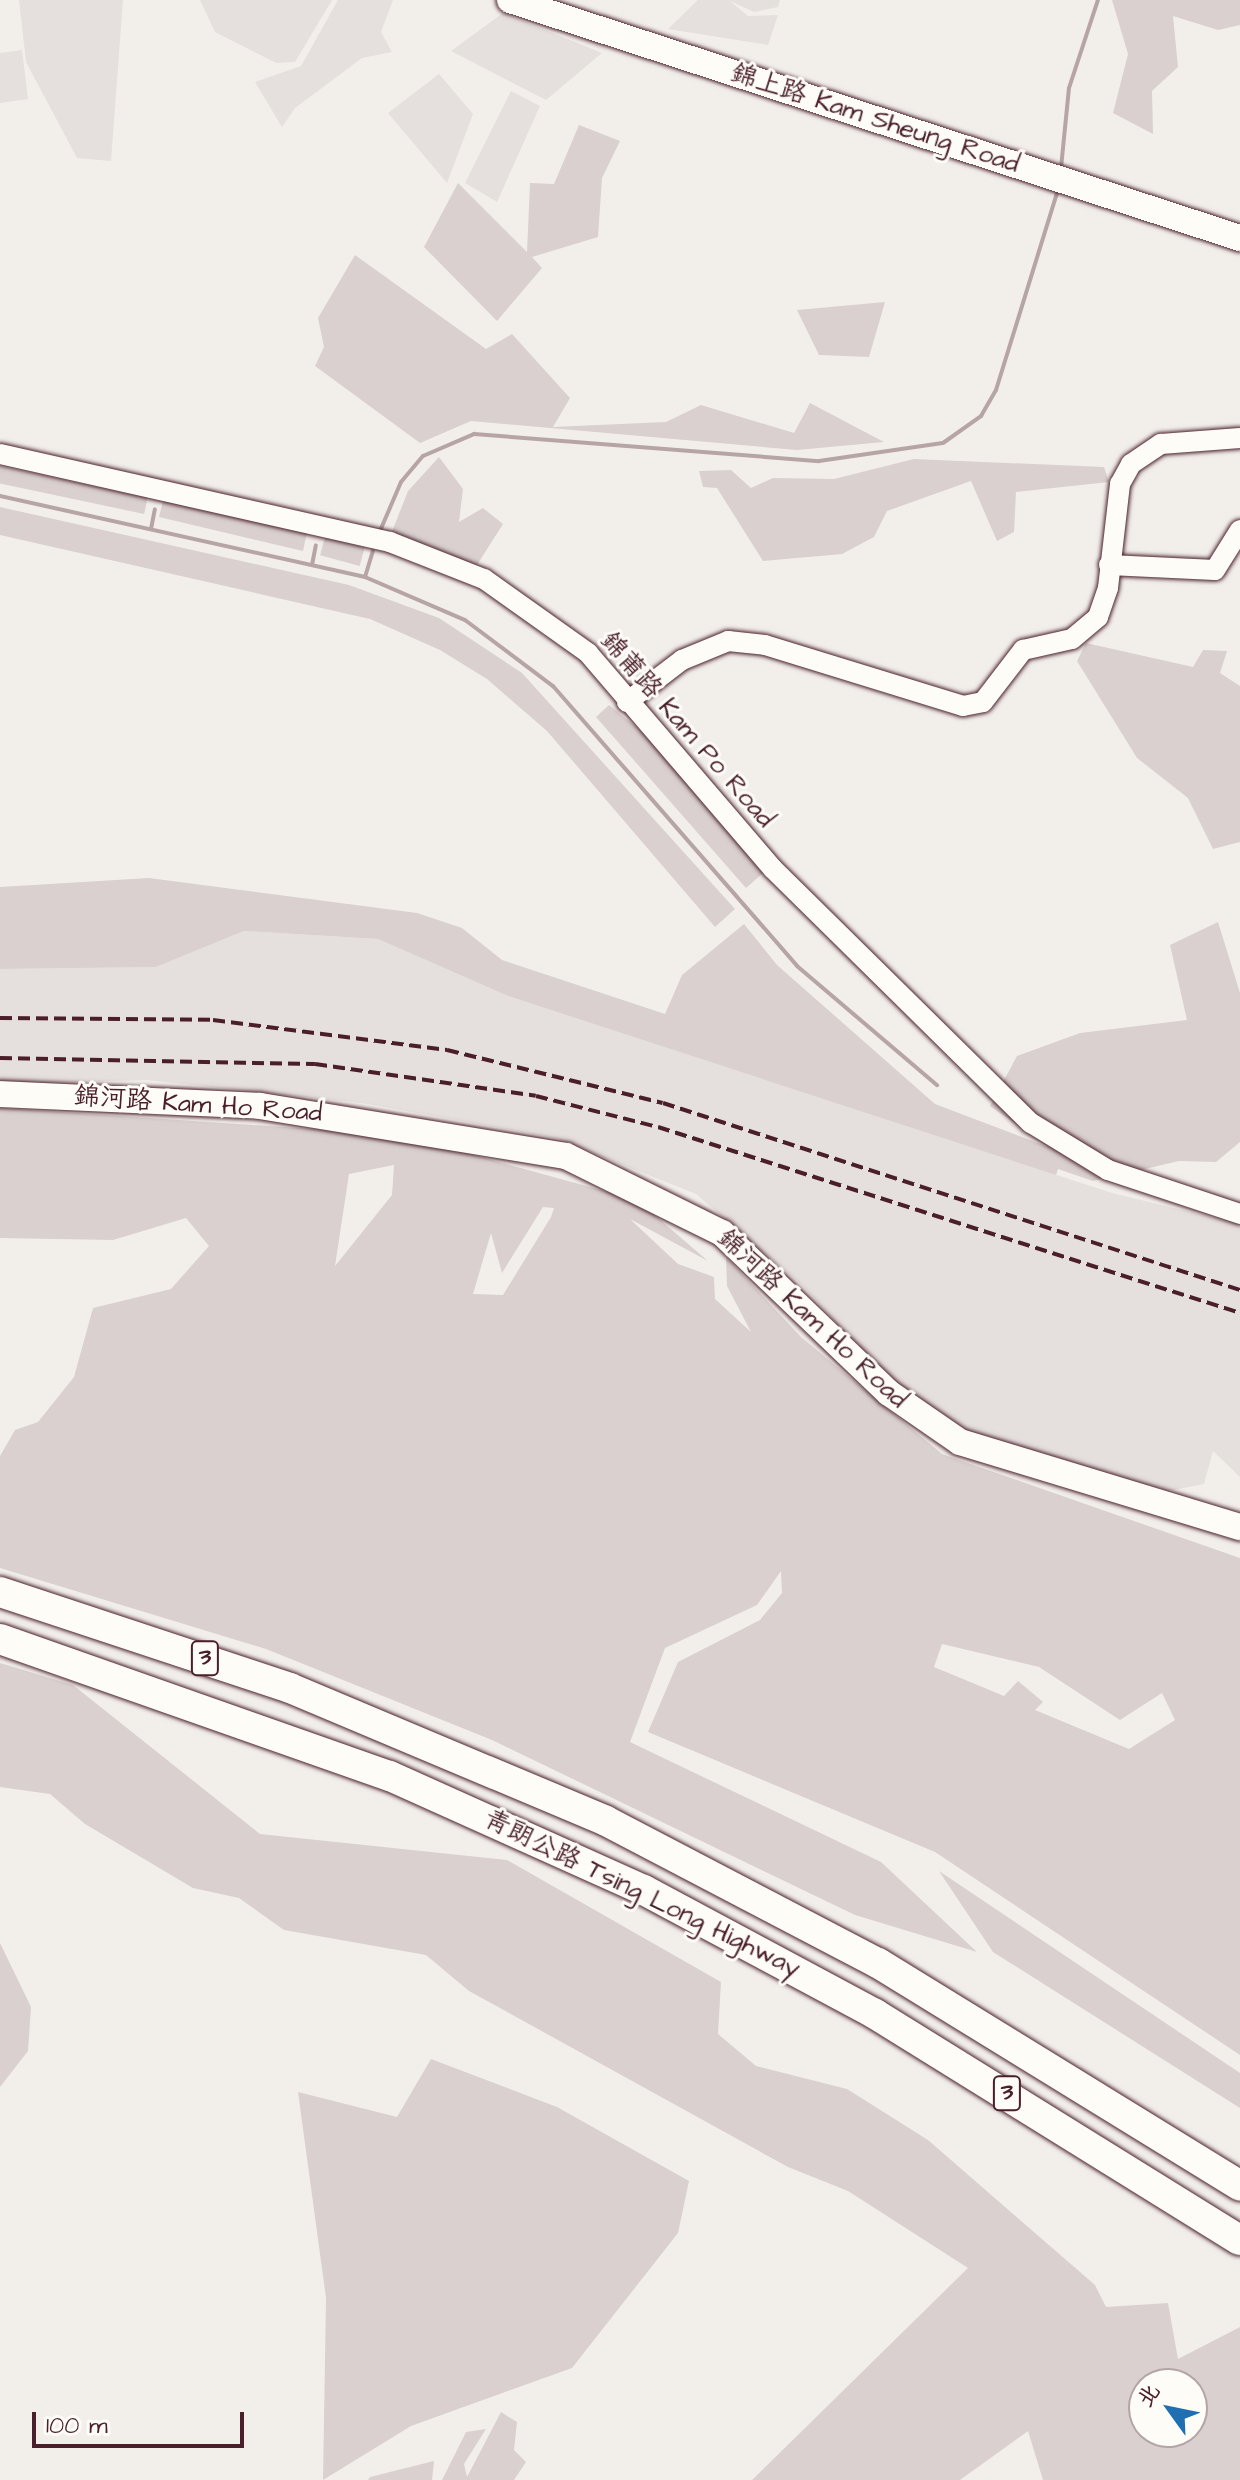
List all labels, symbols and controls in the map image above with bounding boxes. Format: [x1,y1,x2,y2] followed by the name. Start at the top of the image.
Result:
[727,58,1023,180] street label: 錦上路 Kam Sheung Road
[593,626,781,834] street label: 錦莆路 Kam Po Road
[73,1081,323,1129] street label: 錦河路 Kam Ho Road
[710,1223,914,1415] street label: 錦河路 Kam Ho Road
[189,1638,221,1678] road number: 3
[479,1804,805,1984] street label: 青朗公路 Tsing Long Highway
[991,2073,1023,2113] road number: 3
[1128,2368,1208,2448] north arrow
[1130,2378,1168,2413] text: 北
[36,2396,248,2446] scale bar
[46,2409,108,2443] text: 100 m

